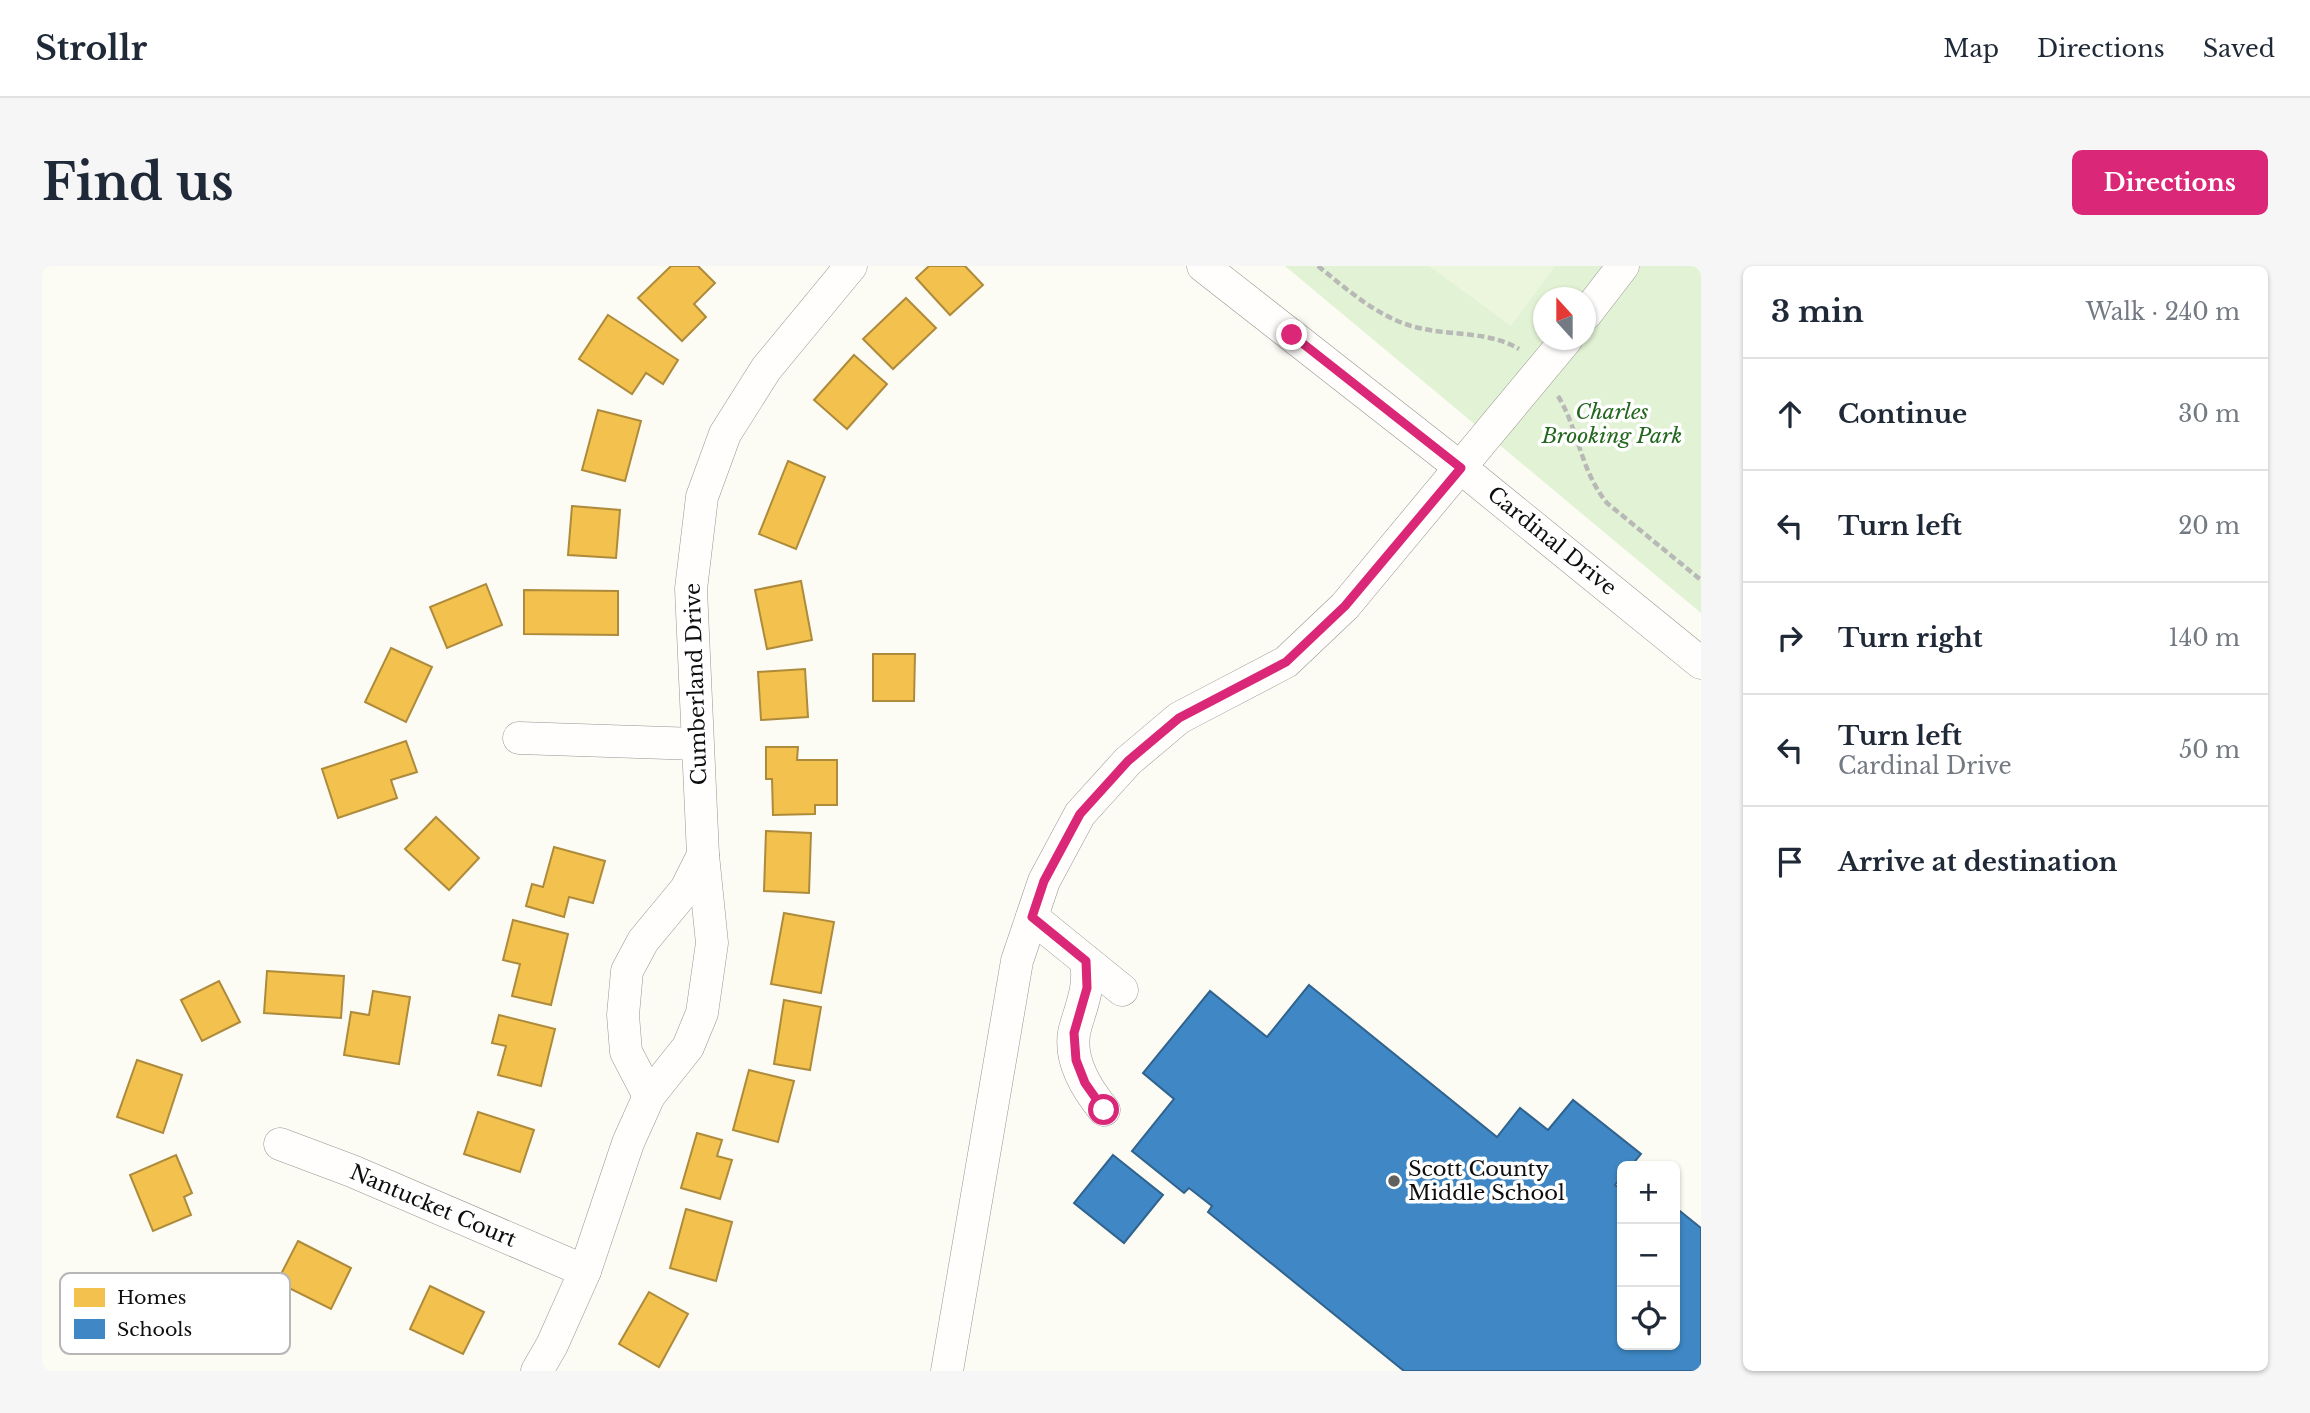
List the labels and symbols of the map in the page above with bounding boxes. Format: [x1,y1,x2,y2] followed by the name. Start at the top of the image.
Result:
[1533,287,1596,350] north arrow
[1276,319,1307,350] route end
[1541,399,1682,449] park label: Charles Brooking Park
[1482,481,1622,601] street label: Cardinal Drive
[679,582,713,786] street label: Cumberland Drive
[1088,1094,1119,1125] route start
[1408,1156,1565,1206] place label: Scott County Middle School
[346,1159,520,1253] street label: Nantucket Court
[1386,1173,1402,1189] marker: Scott County Middle School
[60,1273,290,1354] legend
[117,1286,186,1309] text: Homes
[117,1318,192,1341] text: Schools

